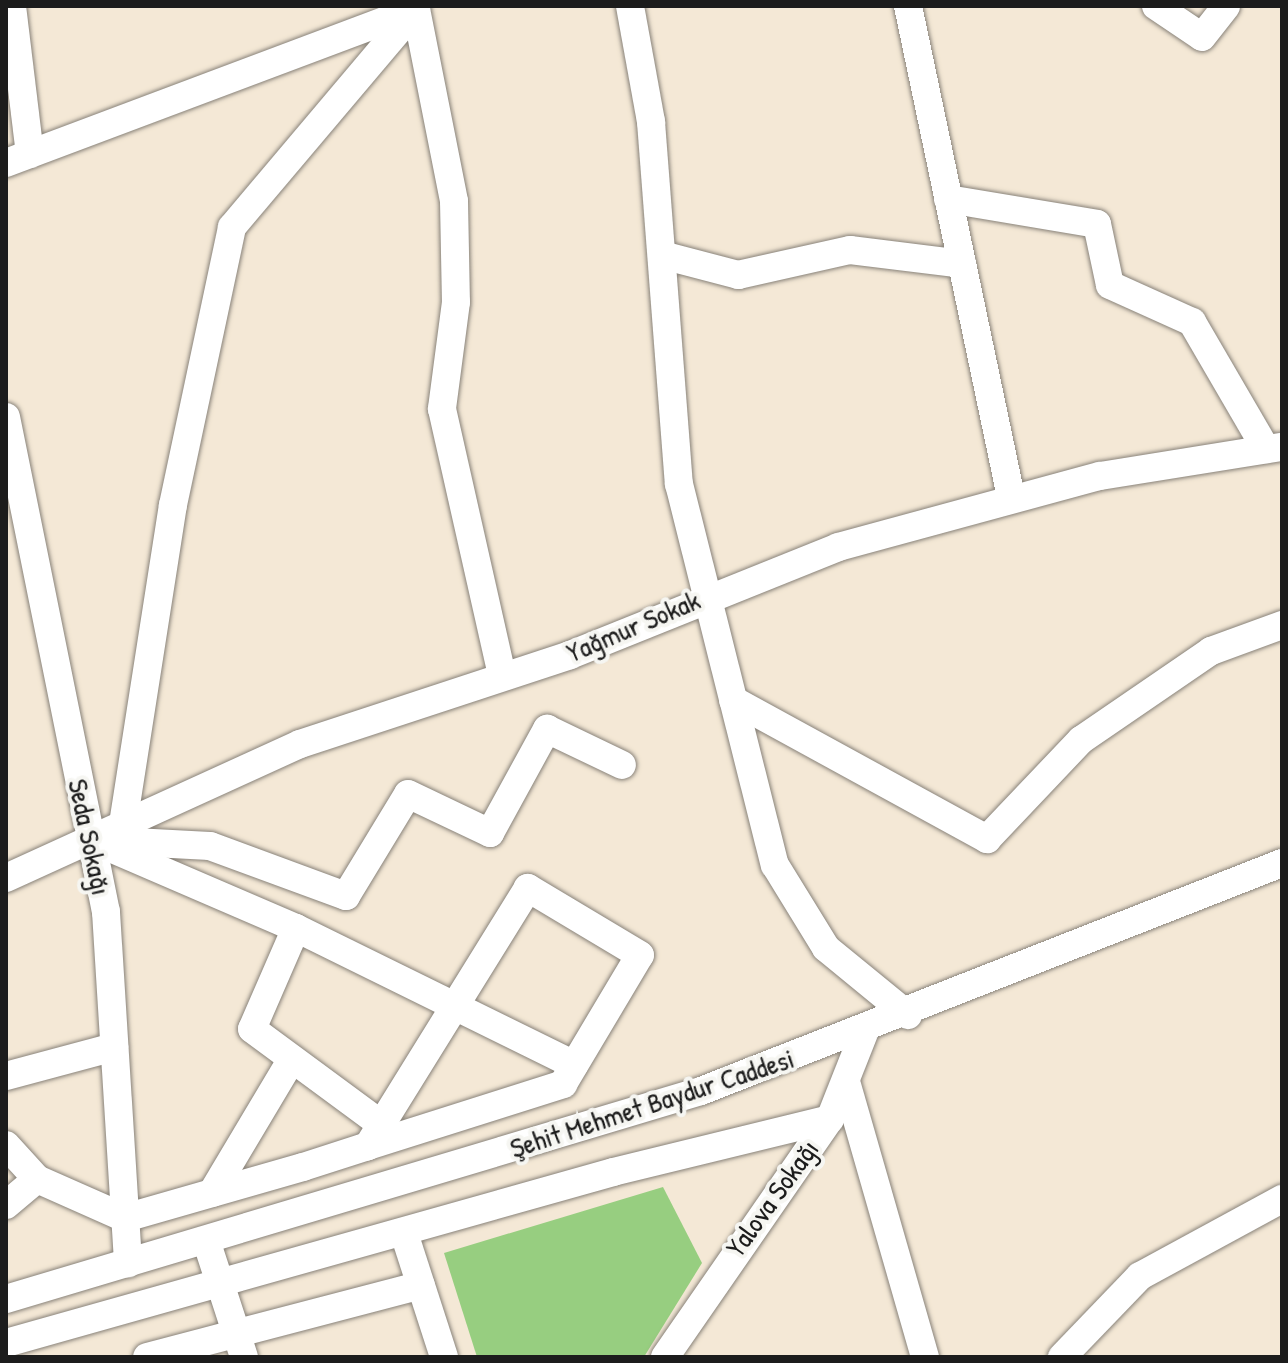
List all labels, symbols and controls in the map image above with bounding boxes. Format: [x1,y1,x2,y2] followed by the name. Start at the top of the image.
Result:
[561,583,705,669] street label: Yağmur Sokak
[61,776,119,898] street label: Seda Sokağı
[506,1041,798,1165] street label: Şehit Mehmet Baydur Caddesi
[718,1133,826,1263] street label: Yalova Sokağı

